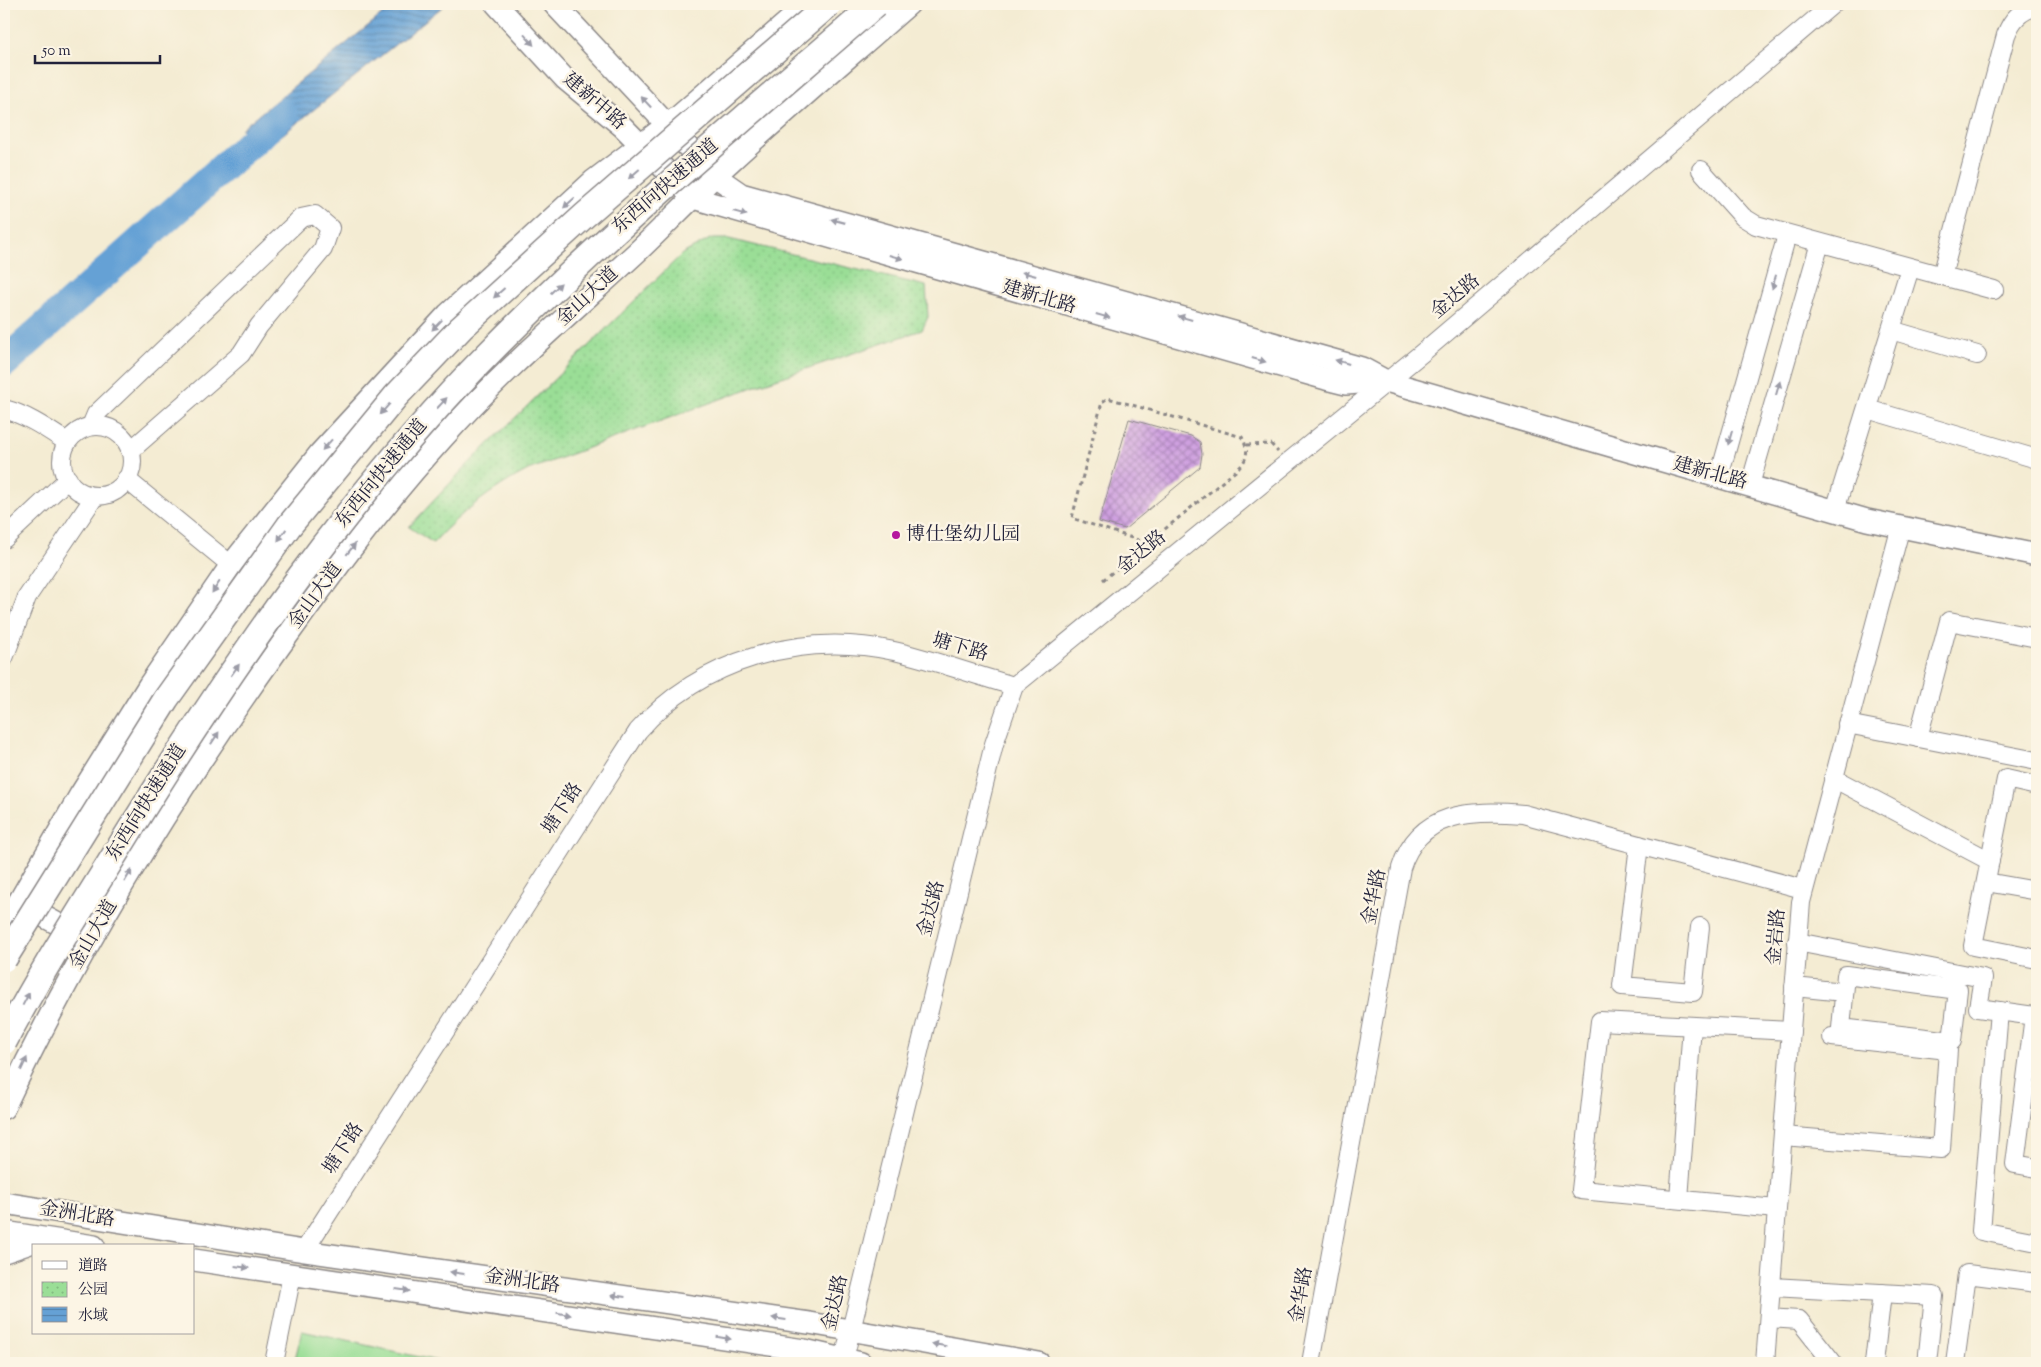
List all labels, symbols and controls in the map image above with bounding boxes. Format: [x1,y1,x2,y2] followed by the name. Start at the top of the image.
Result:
[35,32,160,64] scale bar
[523,33,535,45] one-way arrow
[41,41,71,62] text: 50 m
[556,67,632,137] street label: 建新中路
[640,97,652,109] one-way arrow
[607,133,725,241] street label: 东西向快速通道
[627,168,640,179] one-way arrow
[563,197,575,209] one-way arrow
[732,209,747,217] one-way arrow
[831,217,846,225] one-way arrow
[889,254,904,262] one-way arrow
[551,261,625,333] street label: 金山大道
[1425,268,1487,326] street label: 金达路
[1021,270,1036,278] one-way arrow
[1770,274,1778,289] one-way arrow
[999,275,1079,321] street label: 建新北路
[550,282,562,294] one-way arrow
[493,288,506,299] one-way arrow
[1095,312,1111,320] one-way arrow
[1178,313,1193,321] one-way arrow
[431,319,443,331] one-way arrow
[1252,357,1267,365] one-way arrow
[1334,358,1349,366] one-way arrow
[1774,380,1782,395] one-way arrow
[436,398,448,410] one-way arrow
[380,403,391,415] one-way arrow
[330,414,434,534] street label: 东西向快速通道
[1726,431,1734,446] one-way arrow
[321,438,333,450] one-way arrow
[1670,451,1750,497] street label: 建新北路
[906,522,1020,549] place label: 博仕堡幼儿园
[1111,525,1173,581] street label: 金达路
[277,528,287,542] one-way arrow
[890,529,902,541] marker: 博仕堡幼儿园
[345,543,356,556] one-way arrow
[283,557,349,635] street label: 金山大道
[211,580,221,594] one-way arrow
[929,627,991,669] street label: 塘下路
[230,663,240,676] one-way arrow
[210,732,220,745] one-way arrow
[100,739,194,867] street label: 东西向快速通道
[536,778,590,840] street label: 塘下路
[1356,866,1394,928] street label: 金华路
[124,869,133,882] one-way arrow
[912,878,952,940] street label: 金达路
[63,895,125,975] street label: 金山大道
[1761,907,1793,967] street label: 金岩路
[22,991,30,1006] one-way arrow
[21,1057,29,1071] one-way arrow
[317,1118,371,1180] street label: 塘下路
[37,1196,117,1234] street label: 金洲北路
[32,1244,195,1334] legend
[78,1256,108,1277] text: 道路
[482,1263,562,1301] street label: 金洲北路
[234,1264,250,1272] one-way arrow
[1284,1265,1320,1325] street label: 金华路
[449,1269,465,1277] one-way arrow
[816,1272,856,1334] street label: 金达路
[78,1280,108,1301] text: 公园
[395,1287,411,1295] one-way arrow
[610,1292,626,1300] one-way arrow
[78,1306,108,1327] text: 水域
[556,1310,572,1318] one-way arrow
[771,1314,787,1322] one-way arrow
[717,1335,733,1343] one-way arrow
[931,1341,947,1349] one-way arrow

